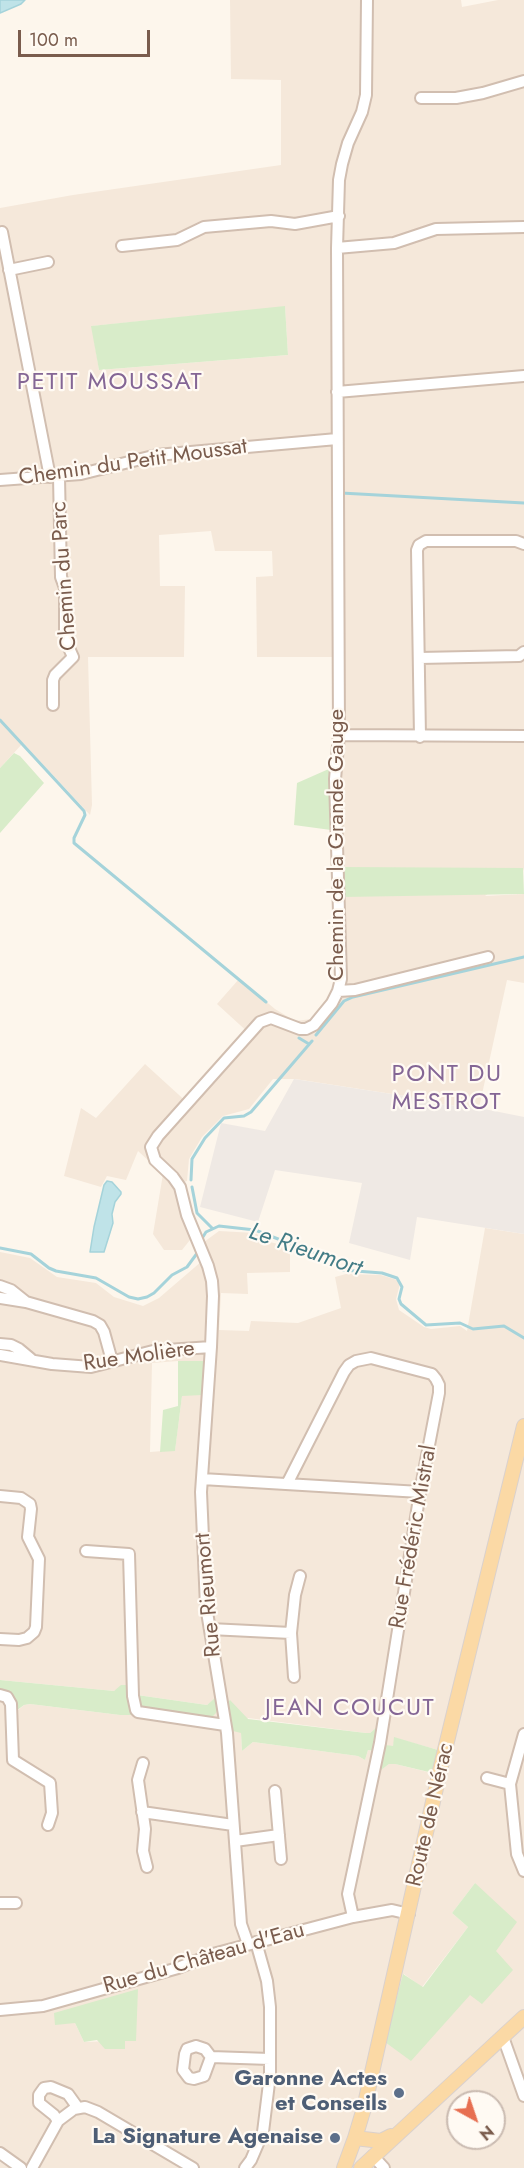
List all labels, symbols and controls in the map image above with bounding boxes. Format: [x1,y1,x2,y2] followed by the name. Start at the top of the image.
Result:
[21,18,153,56] scale bar
[29,27,78,53] text: 100 m
[17,369,203,397] district label: PETIT MOUSSAT
[17,434,249,492] street label: Chemin du Petit Moussat
[47,501,83,651] street label: Chemin du Parc
[325,709,351,981] street label: Chemin de la Grande Gauge
[392,1061,502,1117] district label: PONT DU MESTROT
[245,1218,365,1284] water label: Le Rieumort
[82,1336,196,1378] street label: Rue Molière
[385,1443,443,1631] street label: Rue Frédéric Mistral
[190,1532,228,1658] street label: Rue Rieumort
[265,1695,435,1723] district label: JEAN COUCUT
[402,1741,460,1889] street label: Route de Nérac
[100,1918,308,2000] street label: Rue du Château d'Eau
[234,2067,387,2118] place label: Garonne Actes et Conseils
[392,2086,406,2100] marker: Garonne Actes et Conseils
[446,2090,506,2150] north arrow
[474,2120,499,2146] text: N
[92,2125,323,2151] place label: La Signature Agenaise
[328,2131,342,2145] marker: La Signature Agenaise

